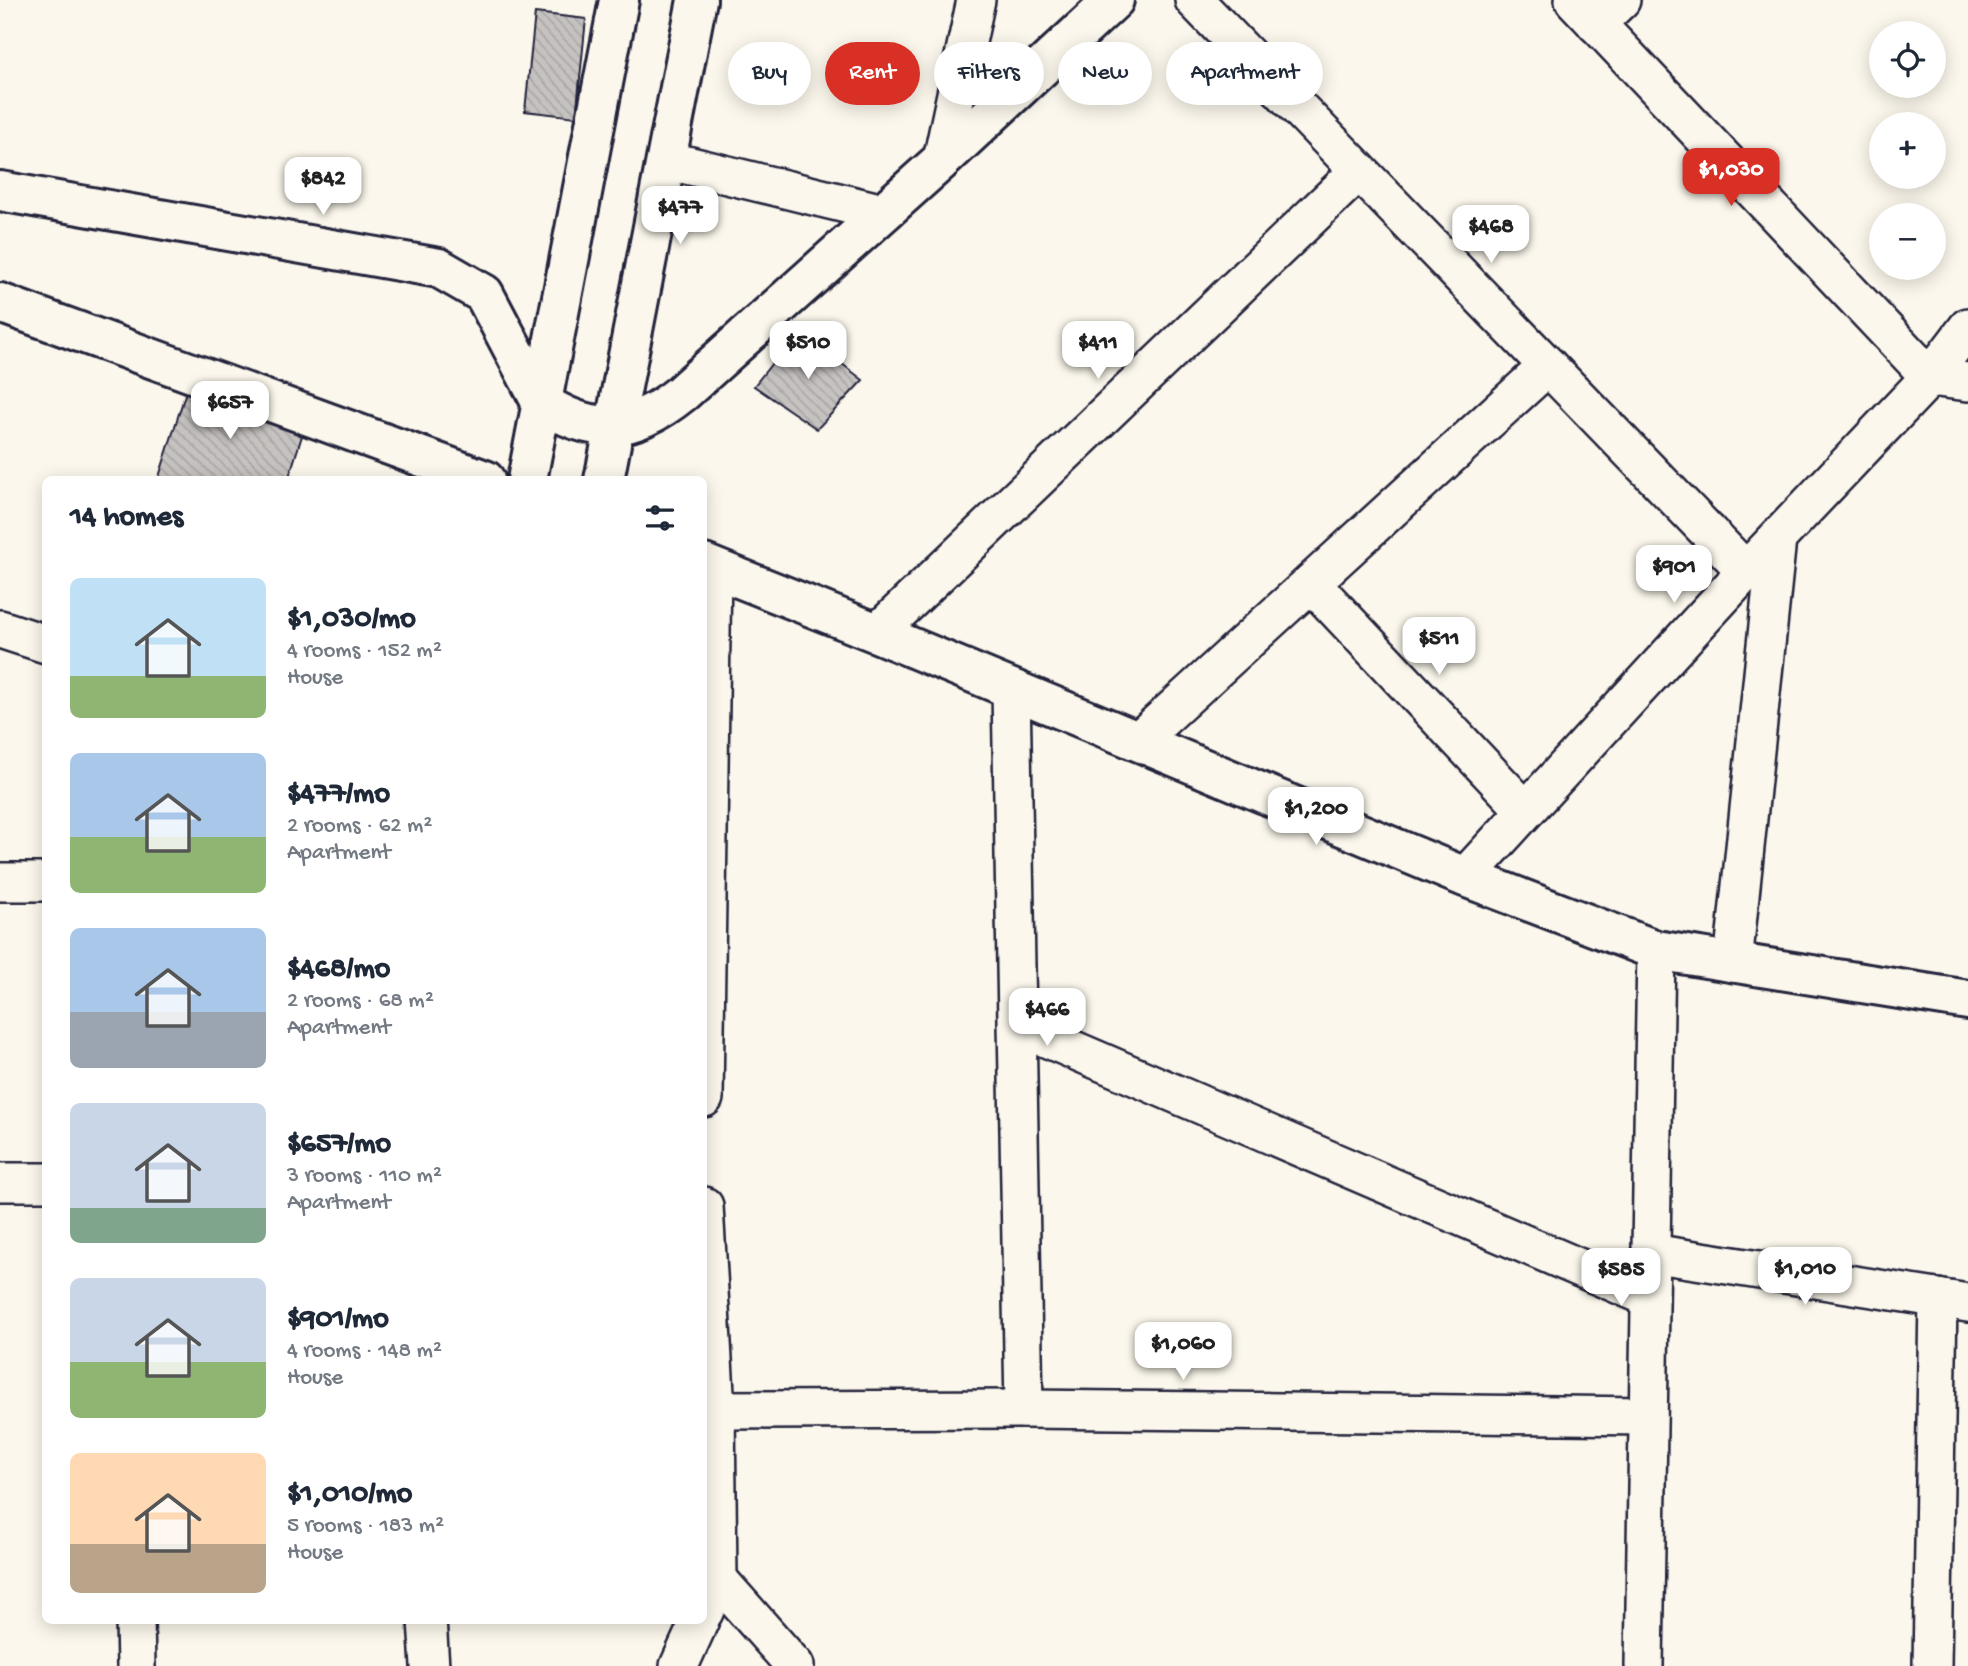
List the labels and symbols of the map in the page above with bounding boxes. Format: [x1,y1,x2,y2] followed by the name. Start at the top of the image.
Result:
[1674,148,1788,208] pin: $1,030
[282,158,364,217] pin: $842
[639,187,721,246] pin: $477
[1450,205,1532,265] pin: $468
[767,322,849,381] pin: $510
[1057,322,1139,381] pin: $411
[189,382,271,441] pin: $657
[1633,546,1715,605] pin: $901
[1398,618,1480,677] pin: $511
[1259,788,1373,847] pin: $1,200
[1006,988,1088,1048] pin: $466
[1580,1248,1662,1308] pin: $585
[1748,1248,1862,1307] pin: $1,010
[1126,1322,1240,1382] pin: $1,060

